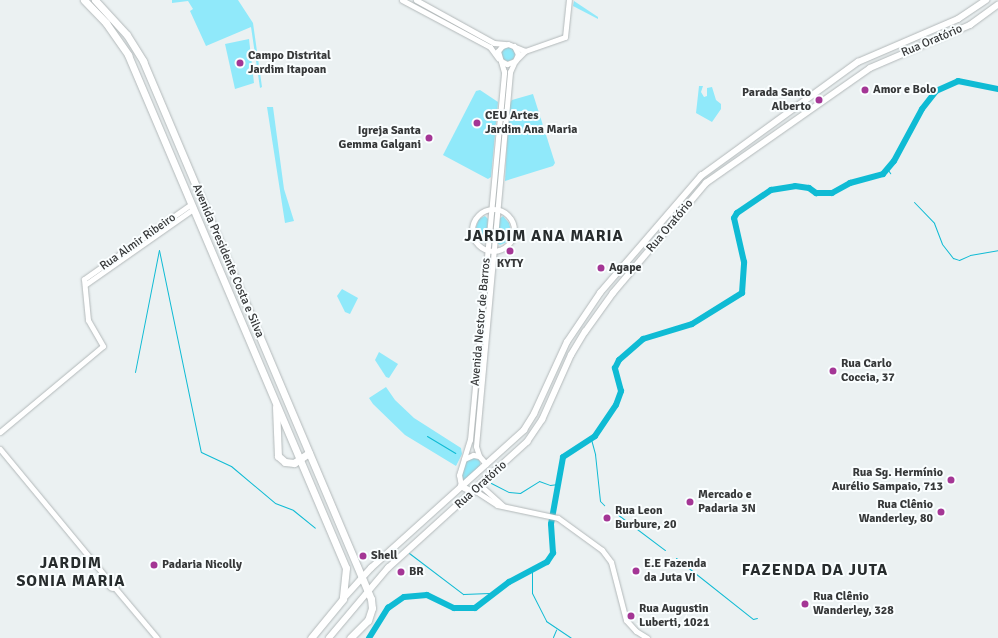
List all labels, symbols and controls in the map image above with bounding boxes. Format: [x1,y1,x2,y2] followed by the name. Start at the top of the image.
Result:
[899,22,965,60] street label: Rua Oratório
[248,49,331,77] place label: Campo Distrital Jardim Itapoan
[235,58,245,68] marker: Campo Distrital Jardim Itapoan
[873,83,936,97] place label: Amor e Bolo
[860,85,870,95] marker: Amor e Bolo
[742,86,811,114] place label: Parada Santo Alberto
[814,95,824,105] marker: Parada Santo Alberto
[485,109,577,137] place label: CEU Artes Jardim Ana Maria
[472,118,482,128] marker: CEU Artes Jardim Ana Maria
[339,124,421,152] place label: Igreja Santa Gemma Galgani
[424,133,434,143] marker: Igreja Santa Gemma Galgani
[189,182,267,340] street label: Avenida Presidente Costa e Silva
[644,197,696,255] street label: Rua Oratório
[97,210,179,274] street label: Rua Almir Ribeiro
[464,226,624,246] district label: JARDIM ANA MARIA
[505,246,515,256] marker: KYTY
[468,257,494,387] street label: Avenida Nestor de Barros
[497,257,523,271] place label: KYTY
[609,261,642,275] place label: Agape
[596,263,606,273] marker: Agape
[841,357,895,385] place label: Rua Carlo Coccia, 37
[828,366,838,376] marker: Rua Carlo Coccia, 37
[452,458,510,512] street label: Rua Oratório
[832,466,943,494] place label: Rua Sg. Hermínio Aurélio Sampaio, 713
[946,475,956,485] marker: Rua Sg. Hermínio Aurélio Sampaio, 713
[698,488,756,516] place label: Mercado e Padaria 3N
[685,497,695,507] marker: Mercado e Padaria 3N
[859,498,933,526] place label: Rua Clênio Wanderley, 80
[615,504,676,532] place label: Rua Leon Burbure, 20
[936,507,946,517] marker: Rua Clênio Wanderley, 80
[602,513,612,523] marker: Rua Leon Burbure, 20
[371,549,398,563] place label: Shell
[358,551,368,561] marker: Shell
[17,553,125,591] district label: JARDIM SONIA MARIA
[644,557,706,585] place label: E.E Fazenda da Juta VI
[162,558,242,572] place label: Padaria Nicolly
[149,560,159,570] marker: Padaria Nicolly
[742,560,888,580] district label: FAZENDA DA JUTA
[409,565,424,579] place label: BR
[631,566,641,576] marker: E.E Fazenda da Juta VI
[396,567,406,577] marker: BR
[813,590,894,618] place label: Rua Clênio Wanderley, 328
[800,599,810,609] marker: Rua Clênio Wanderley, 328
[639,602,710,630] place label: Rua Augustin Luberti, 1021
[626,611,636,621] marker: Rua Augustin Luberti, 1021

